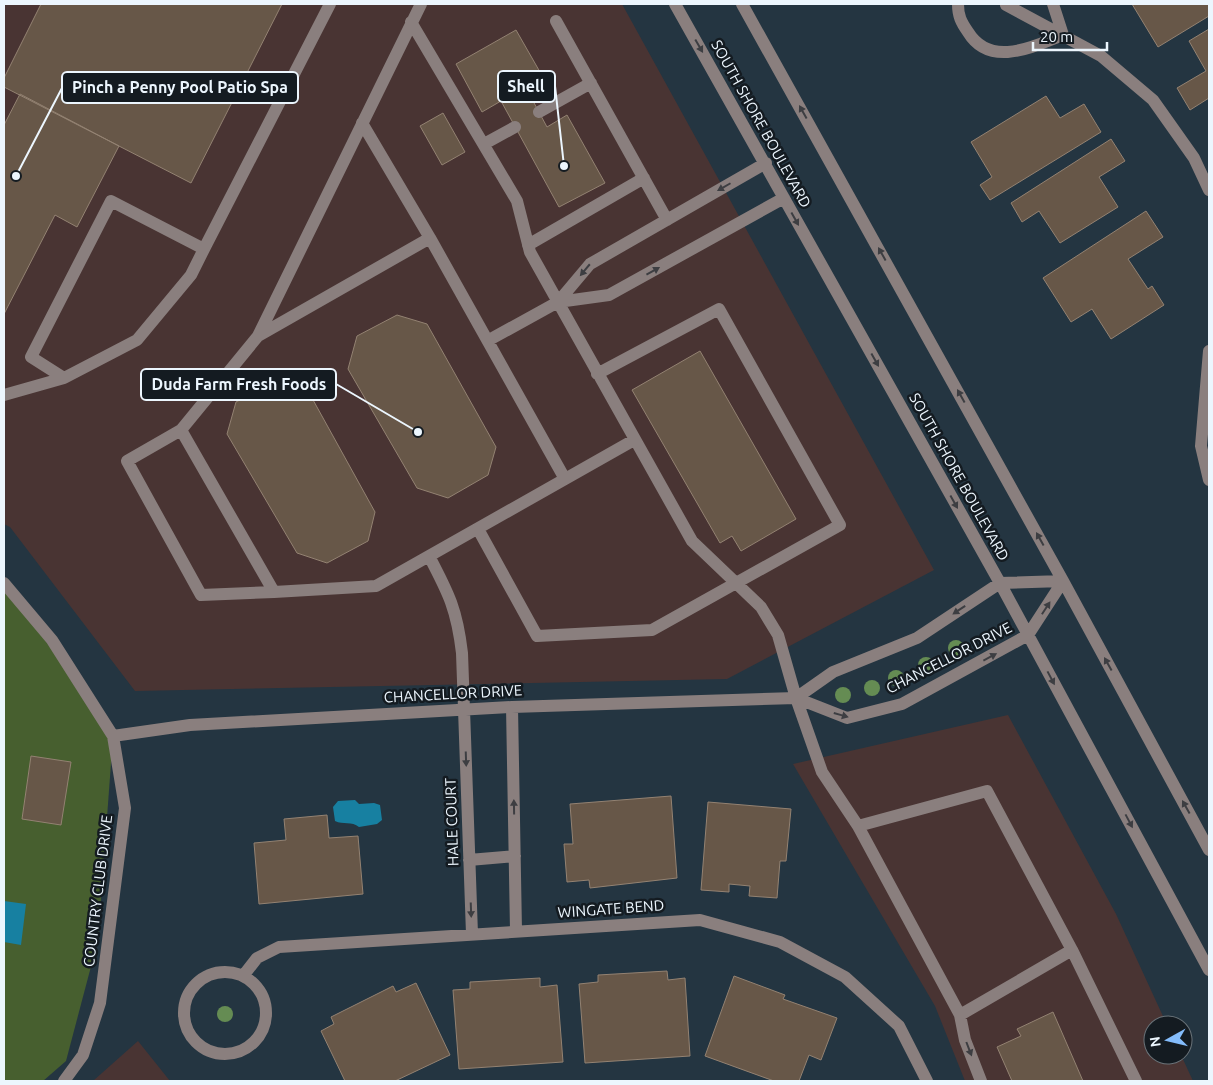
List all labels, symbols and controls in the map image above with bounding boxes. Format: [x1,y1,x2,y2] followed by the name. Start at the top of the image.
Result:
[1033,20,1107,52] scale bar
[1040,28,1073,45] text: 20 m
[708,37,815,211] street label: SOUTH SHORE BOULEVARD
[695,39,703,53] one-way arrow
[498,71,555,102] callout: Shell
[62,72,298,103] callout: Pinch a Penny Pool Patio Spa
[507,77,545,95] text: Shell
[72,78,288,96] text: Pinch a Penny Pool Patio Spa
[799,105,807,120] one-way arrow
[717,183,730,192] one-way arrow
[791,211,799,226] one-way arrow
[878,247,886,262] one-way arrow
[579,263,590,276] one-way arrow
[645,267,660,275] one-way arrow
[870,354,879,367] one-way arrow
[141,369,336,400] callout: Duda Farm Fresh Foods
[152,375,326,393] text: Duda Farm Fresh Foods
[906,390,1013,564] street label: SOUTH SHORE BOULEVARD
[956,390,965,403] one-way arrow
[950,495,959,509] one-way arrow
[1035,532,1044,545] one-way arrow
[1041,602,1050,615] one-way arrow
[952,605,966,615] one-way arrow
[883,618,1014,697] street label: CHANCELLOR DRIVE
[983,652,996,661] one-way arrow
[1104,657,1112,671] one-way arrow
[1047,671,1055,686] one-way arrow
[383,681,523,706] street label: CHANCELLOR DRIVE
[834,711,849,719] one-way arrow
[462,751,470,767] one-way arrow
[441,777,462,866] street label: HALE COURT
[510,799,518,815] one-way arrow
[1182,800,1190,814] one-way arrow
[80,814,115,968] street label: COUNTRY CLUB DRIVE
[1124,814,1133,828] one-way arrow
[557,896,665,921] street label: WINGATE BEND
[467,902,475,918] one-way arrow
[1143,1015,1193,1065] north arrow
[1146,1036,1164,1048] text: N
[965,1042,973,1056] one-way arrow

